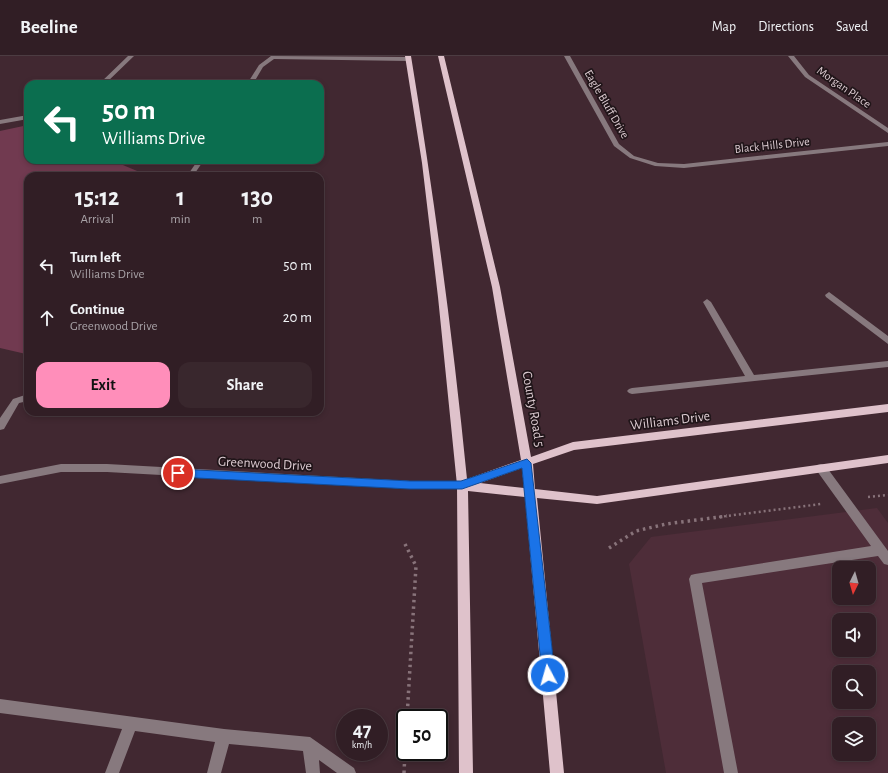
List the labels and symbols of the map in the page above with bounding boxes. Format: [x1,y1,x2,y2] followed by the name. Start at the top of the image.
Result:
[815,64,873,110] street label: Morgan Place
[583,68,631,140] street label: Eagle Bluff Drive
[734,135,810,155] street label: Black Hills Drive
[519,370,547,448] street label: County Road 5
[629,409,711,433] street label: Williams Drive
[218,455,312,473] street label: Greenwood Drive
[161,456,195,490] pin
[832,561,876,605] north arrow
[527,654,569,696] position arrow
[396,709,448,761] speed limit sign: 50

